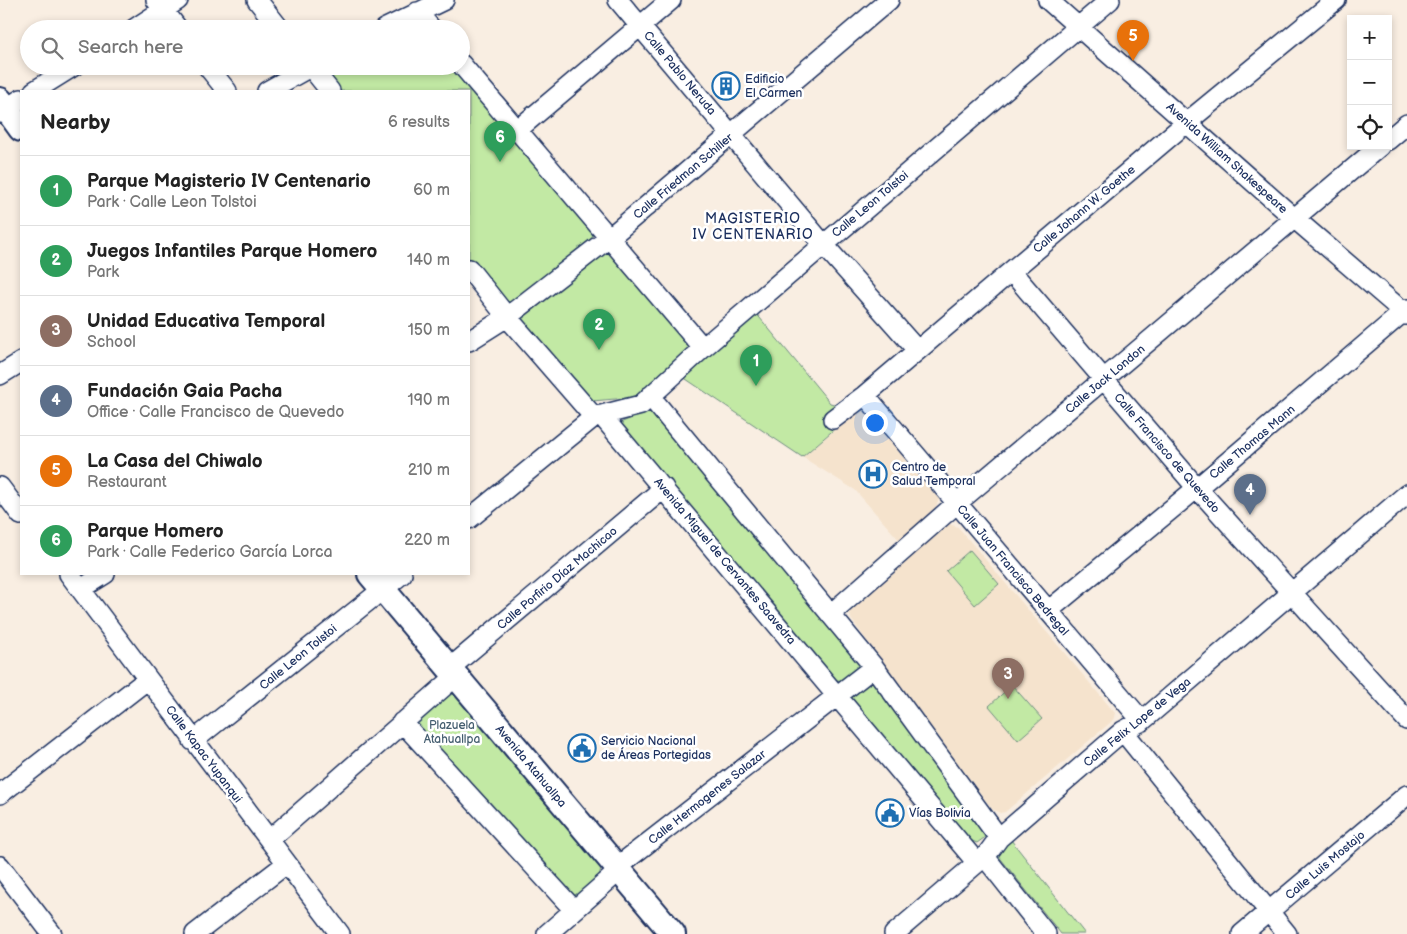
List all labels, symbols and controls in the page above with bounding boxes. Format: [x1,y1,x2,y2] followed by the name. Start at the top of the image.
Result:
[1347,15,1392,150] map controls
[1347,15,1392,60] button: +
[20,20,470,75] search box
[1117,20,1149,61] pin: 5
[640,28,719,119] street label: Calle Pablo Neruda
[38,34,66,62] icon: search
[78,36,183,59] text: Search here
[1347,60,1392,105] button: −
[711,71,741,101] building icon: Edificio El Carmen
[745,72,803,101] place label: Edificio El Carmen
[1163,100,1291,217] street label: Avenida William Shakespeare
[1347,105,1392,150] button: locate
[40,110,110,135] text: Nearby
[388,113,450,132] text: 6 results
[484,121,516,162] pin: 6
[630,130,737,222] street label: Calle Friedman Schiller
[1030,162,1138,256] street label: Calle Johann W. Goethe
[829,168,912,241] street label: Calle Leon Tolstoi
[87,170,371,193] text: Parque Magisterio IV Centenario
[53,181,59,200] text: 1
[413,181,450,200] text: 60 m
[87,193,257,212] text: Park · Calle Leon Tolstoi
[692,210,814,243] district label: MAGISTERIO IV CENTENARIO
[87,240,377,263] text: Juegos Infantiles Parque Homero
[51,251,61,270] text: 2
[407,251,450,270] text: 140 m
[87,263,119,282] text: Park
[583,309,615,350] pin: 2
[87,310,325,333] text: Unidad Educativa Temporal
[51,321,61,340] text: 3
[408,321,450,340] text: 150 m
[87,333,136,352] text: School
[1062,342,1148,417] street label: Calle Jack London
[740,345,772,386] pin: 1
[87,380,283,403] text: Fundación Gaia Pacha
[1110,390,1223,517] street label: Calle Francisco de Quevedo
[51,391,61,410] text: 4
[408,391,450,410] text: 190 m
[1206,402,1298,483] street label: Calle Thomas Mann
[87,403,344,422] text: Office · Calle Francisco de Quevedo
[862,410,888,436] your location
[87,450,263,473] text: La Casa del Chiwalo
[858,459,888,489] hospital icon: Centro de Salud Temporal
[892,460,976,489] place label: Centro de Salud Temporal
[51,461,61,480] text: 5
[408,461,450,480] text: 210 m
[87,473,167,492] text: Restaurant
[1234,474,1266,515] pin: 4
[650,475,799,648] street label: Avenida Miguel de Cervantes Saavedra
[953,502,1072,639] street label: Calle Juan Francisco Bedregal
[87,520,224,543] text: Parque Homero
[494,524,621,633] street label: Calle Porfirio Díaz Machicao
[51,531,61,550] text: 6
[404,531,450,550] text: 220 m
[87,543,332,562] text: Park · Calle Federico García Lorca
[257,621,340,693] street label: Calle Leon Tolstoi
[992,658,1024,699] pin: 3
[1080,674,1194,770] street label: Calle Felix Lope de Vega
[162,703,245,806] street label: Calle Kapac Yupanqui
[424,718,481,747] park label: Plazuela Atahuallpa
[492,722,570,811] street label: Avenida Atahuallpa
[567,733,597,763] public building icon: Servicio Nacional de Áreas Portegidas
[601,734,711,763] place label: Servicio Nacional de Áreas Portegidas
[646,746,770,848] street label: Calle Hermogenes Salazar
[875,798,905,828] public building icon: Vías Bolivia
[909,806,971,821] place label: Vías Bolivia
[1282,828,1368,903] street label: Calle Luis Mostajo

